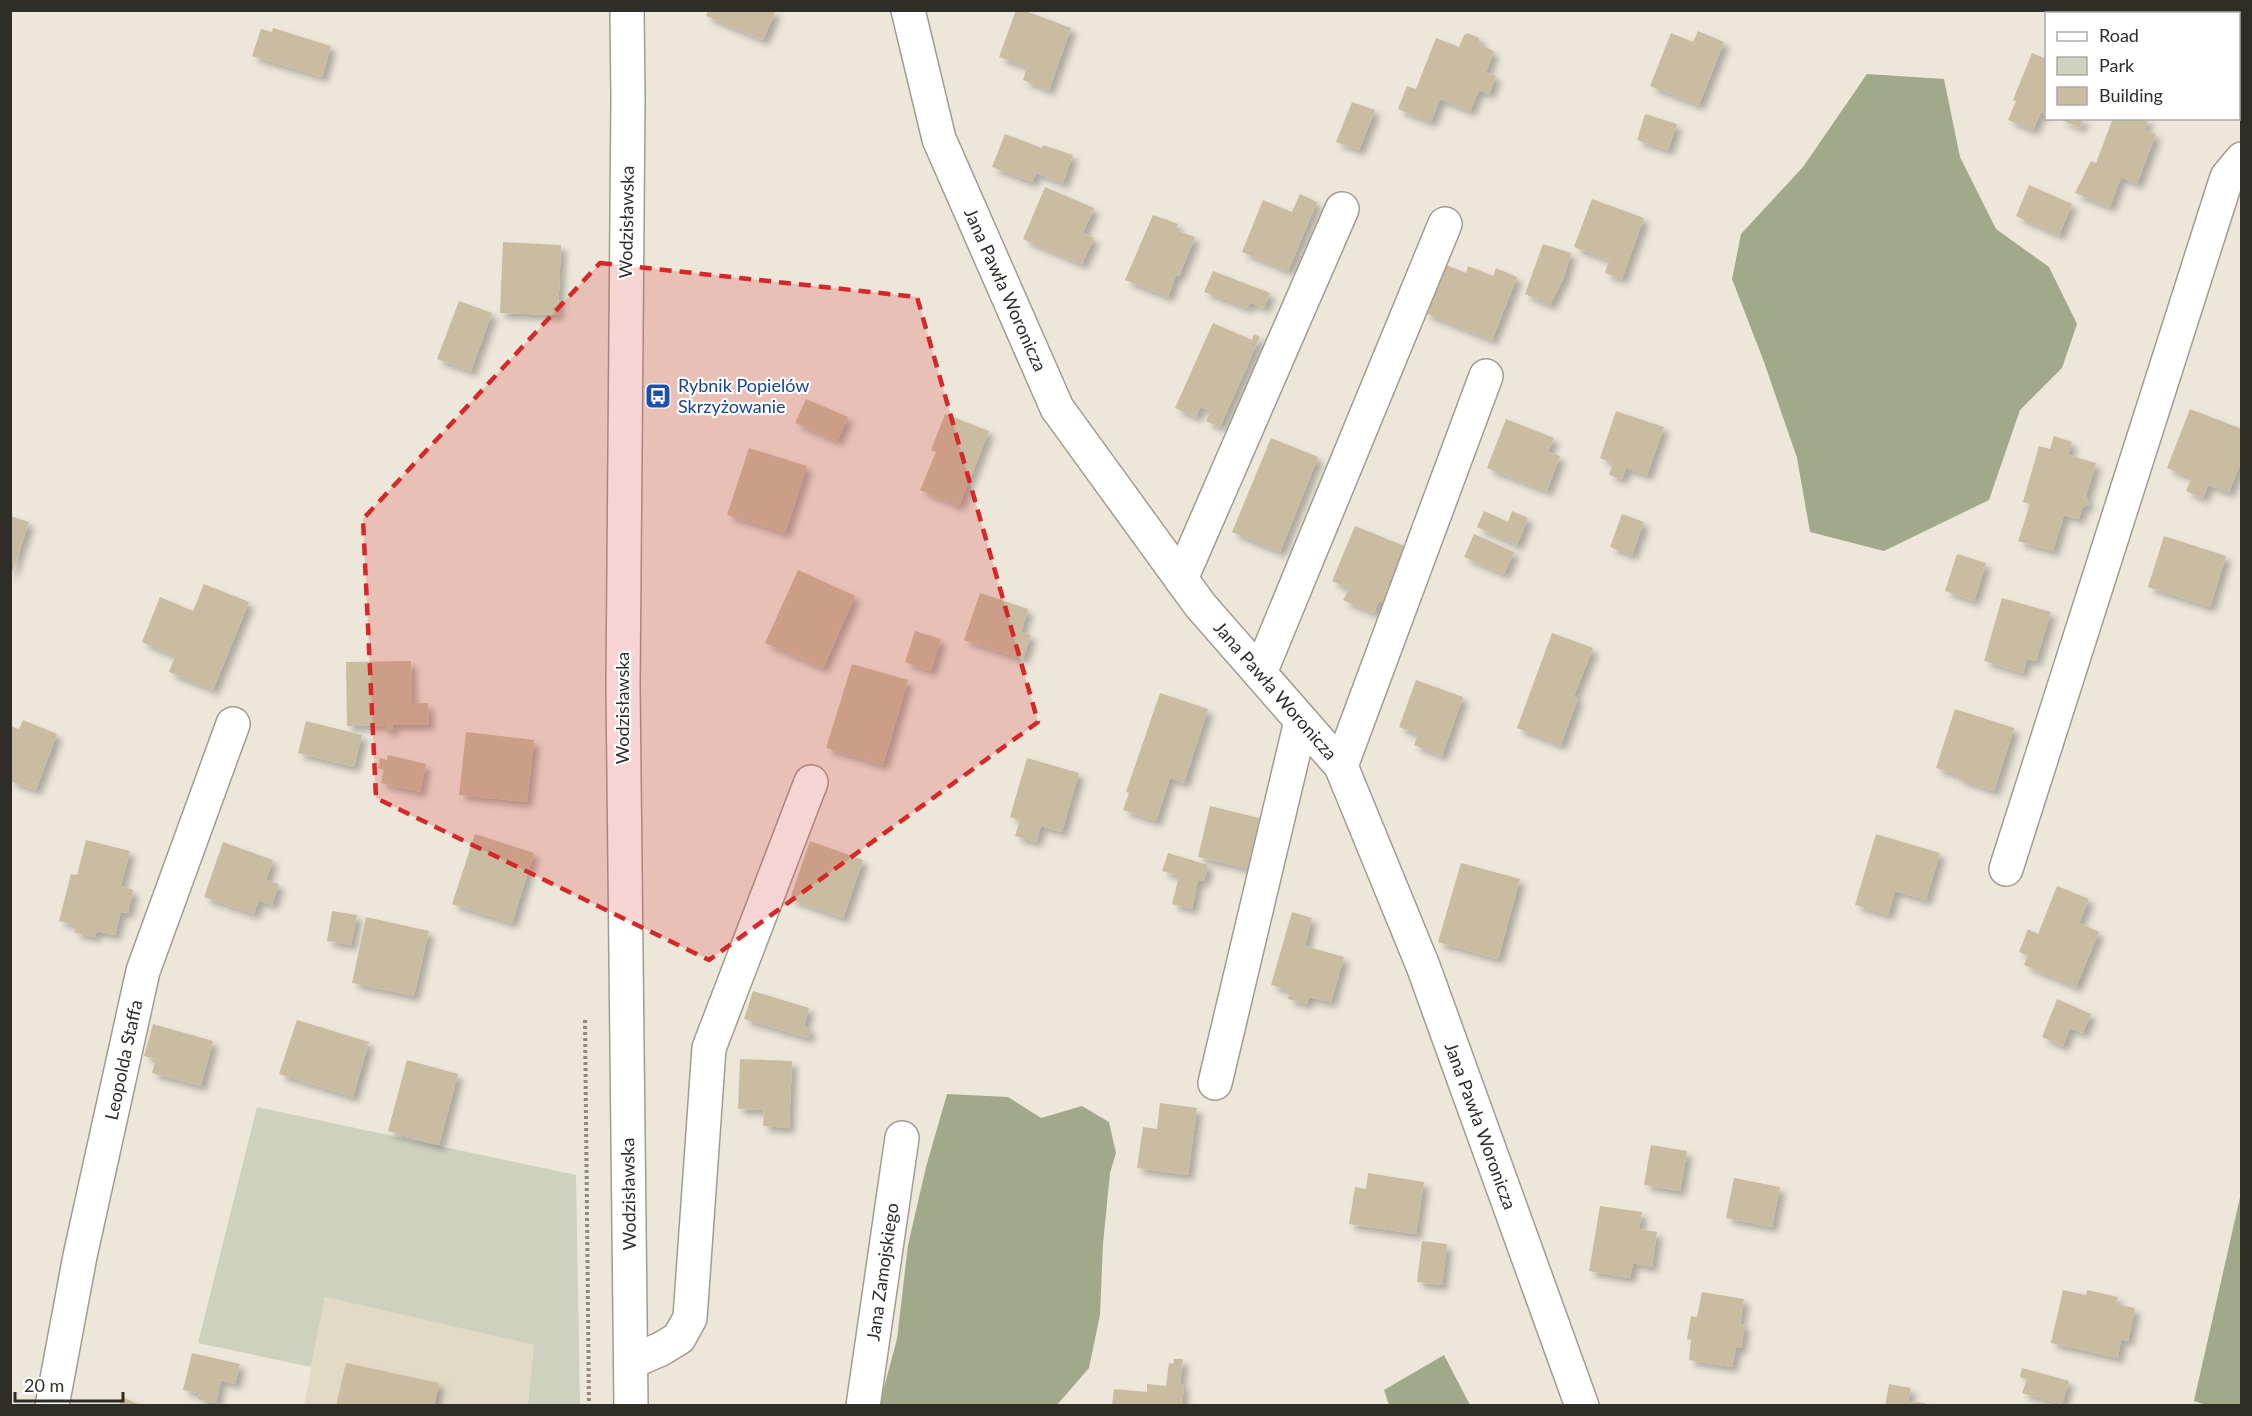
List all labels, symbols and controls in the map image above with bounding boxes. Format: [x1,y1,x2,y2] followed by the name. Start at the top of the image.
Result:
[2045,12,2240,120] legend
[2099,24,2139,46] text: Road
[2099,54,2135,76] text: Park
[2099,84,2163,106] text: Building
[614,166,638,278] street label: Wodzisławska
[960,205,1052,375] street label: Jana Pawła Woronicza
[678,374,809,417] place label: Rybnik Popielów Skrzyżowanie
[643,381,673,411] bus stop icon: Rybnik Popielów Skrzyżowanie
[1210,617,1342,764] street label: Jana Pawła Woronicza
[611,652,633,764] street label: Wodzisławska
[100,998,146,1122] street label: Leopolda Staffa
[1440,1039,1521,1212] street label: Jana Pawła Woronicza
[616,1138,640,1250] street label: Wodzisławska
[861,1201,903,1342] street label: Jana Zamojskiego
[15,1365,123,1403] scale bar
[24,1374,64,1396] text: 20 m

